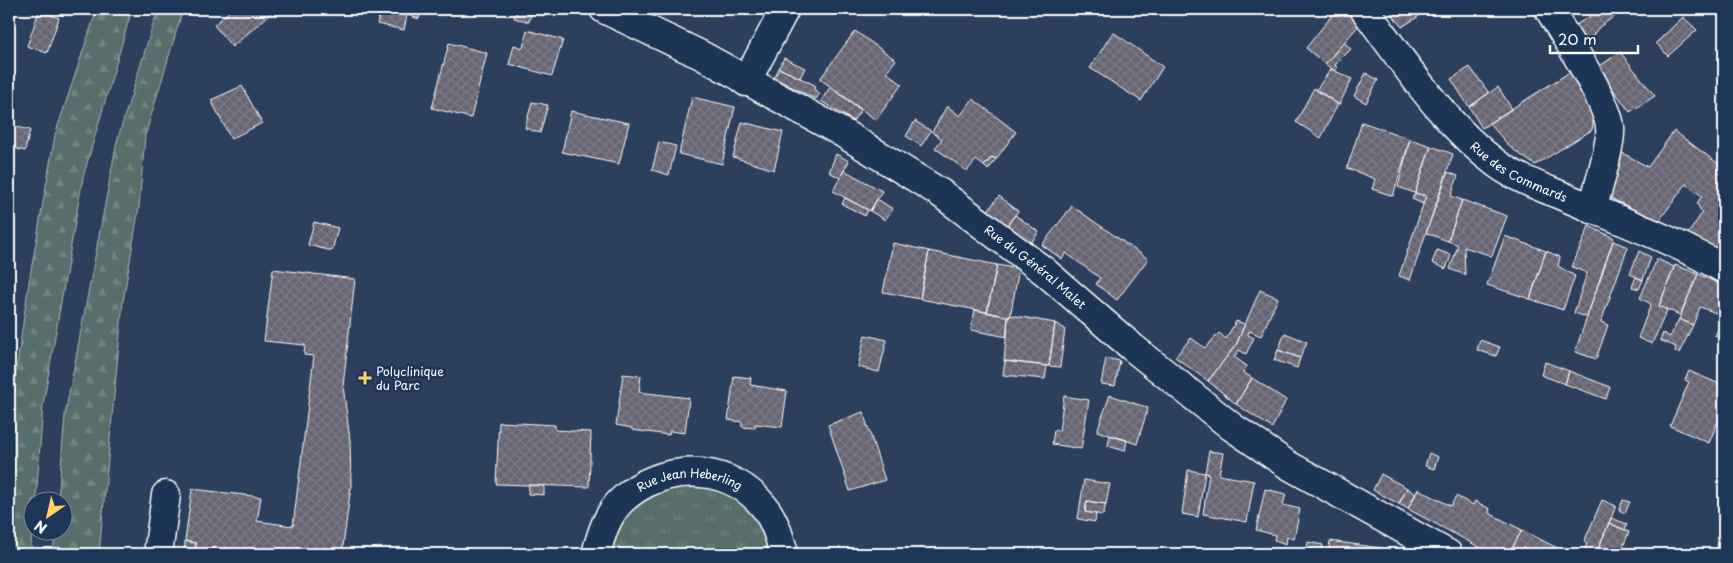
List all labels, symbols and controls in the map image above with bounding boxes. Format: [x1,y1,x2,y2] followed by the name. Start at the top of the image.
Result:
[1550,22,1638,54] scale bar
[1558,27,1597,50] text: 20 m
[1467,137,1571,206] street label: Rue des Commards
[981,220,1090,313] street label: Rue du Général Malet
[376,362,444,394] place label: Polyclinique du Parc
[358,371,372,385] marker: Polyclinique du Parc
[633,463,746,496] text: Rue Jean Heberling
[634,485,746,499] street label: Rue Jean Heberling
[22,490,72,540] north arrow
[30,515,51,539] text: N

